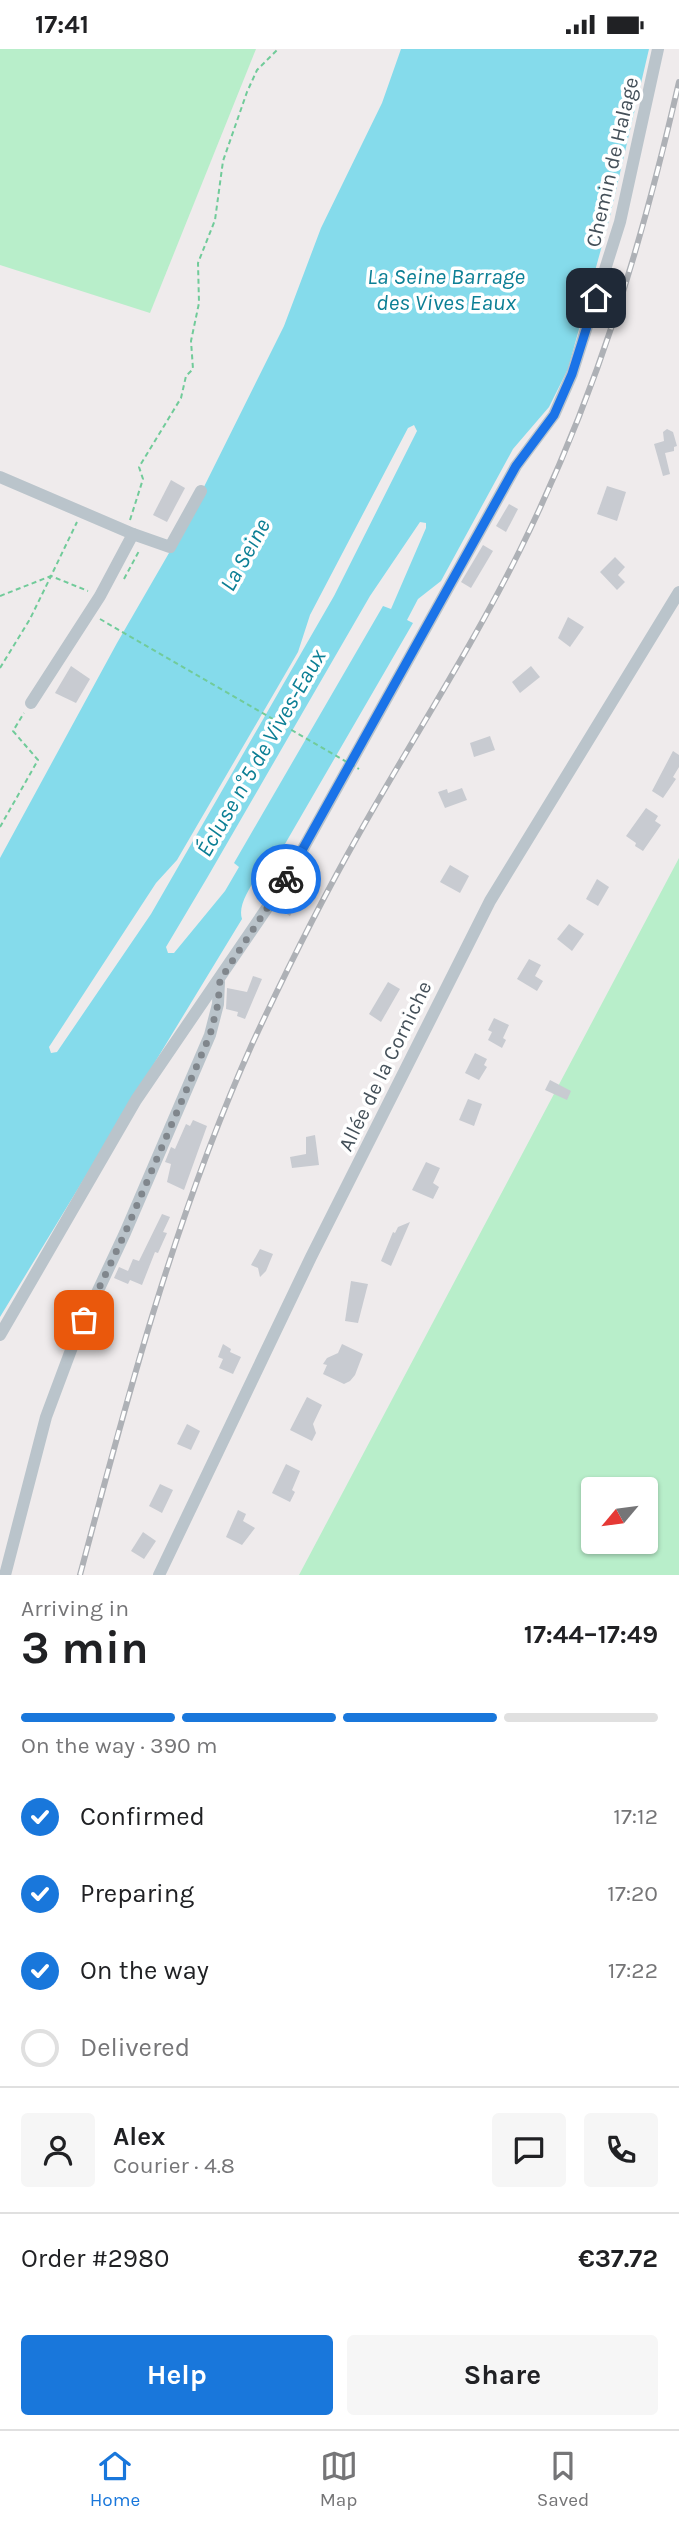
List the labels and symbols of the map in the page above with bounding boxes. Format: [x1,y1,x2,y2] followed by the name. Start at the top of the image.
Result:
[581,75,643,249] street label: Chemin de Halage
[367,263,525,316] water label: La Seine Barrage des Vives Eaux
[566,268,626,328] pin
[214,514,276,596] water label: La Seine
[191,643,332,861] water label: Écluse n°5 de Vives-Eaux
[251,844,321,914] courier
[333,977,437,1155] street label: Allée de la Corniche
[54,1290,114,1350] pin
[581,1477,658,1554] north arrow

